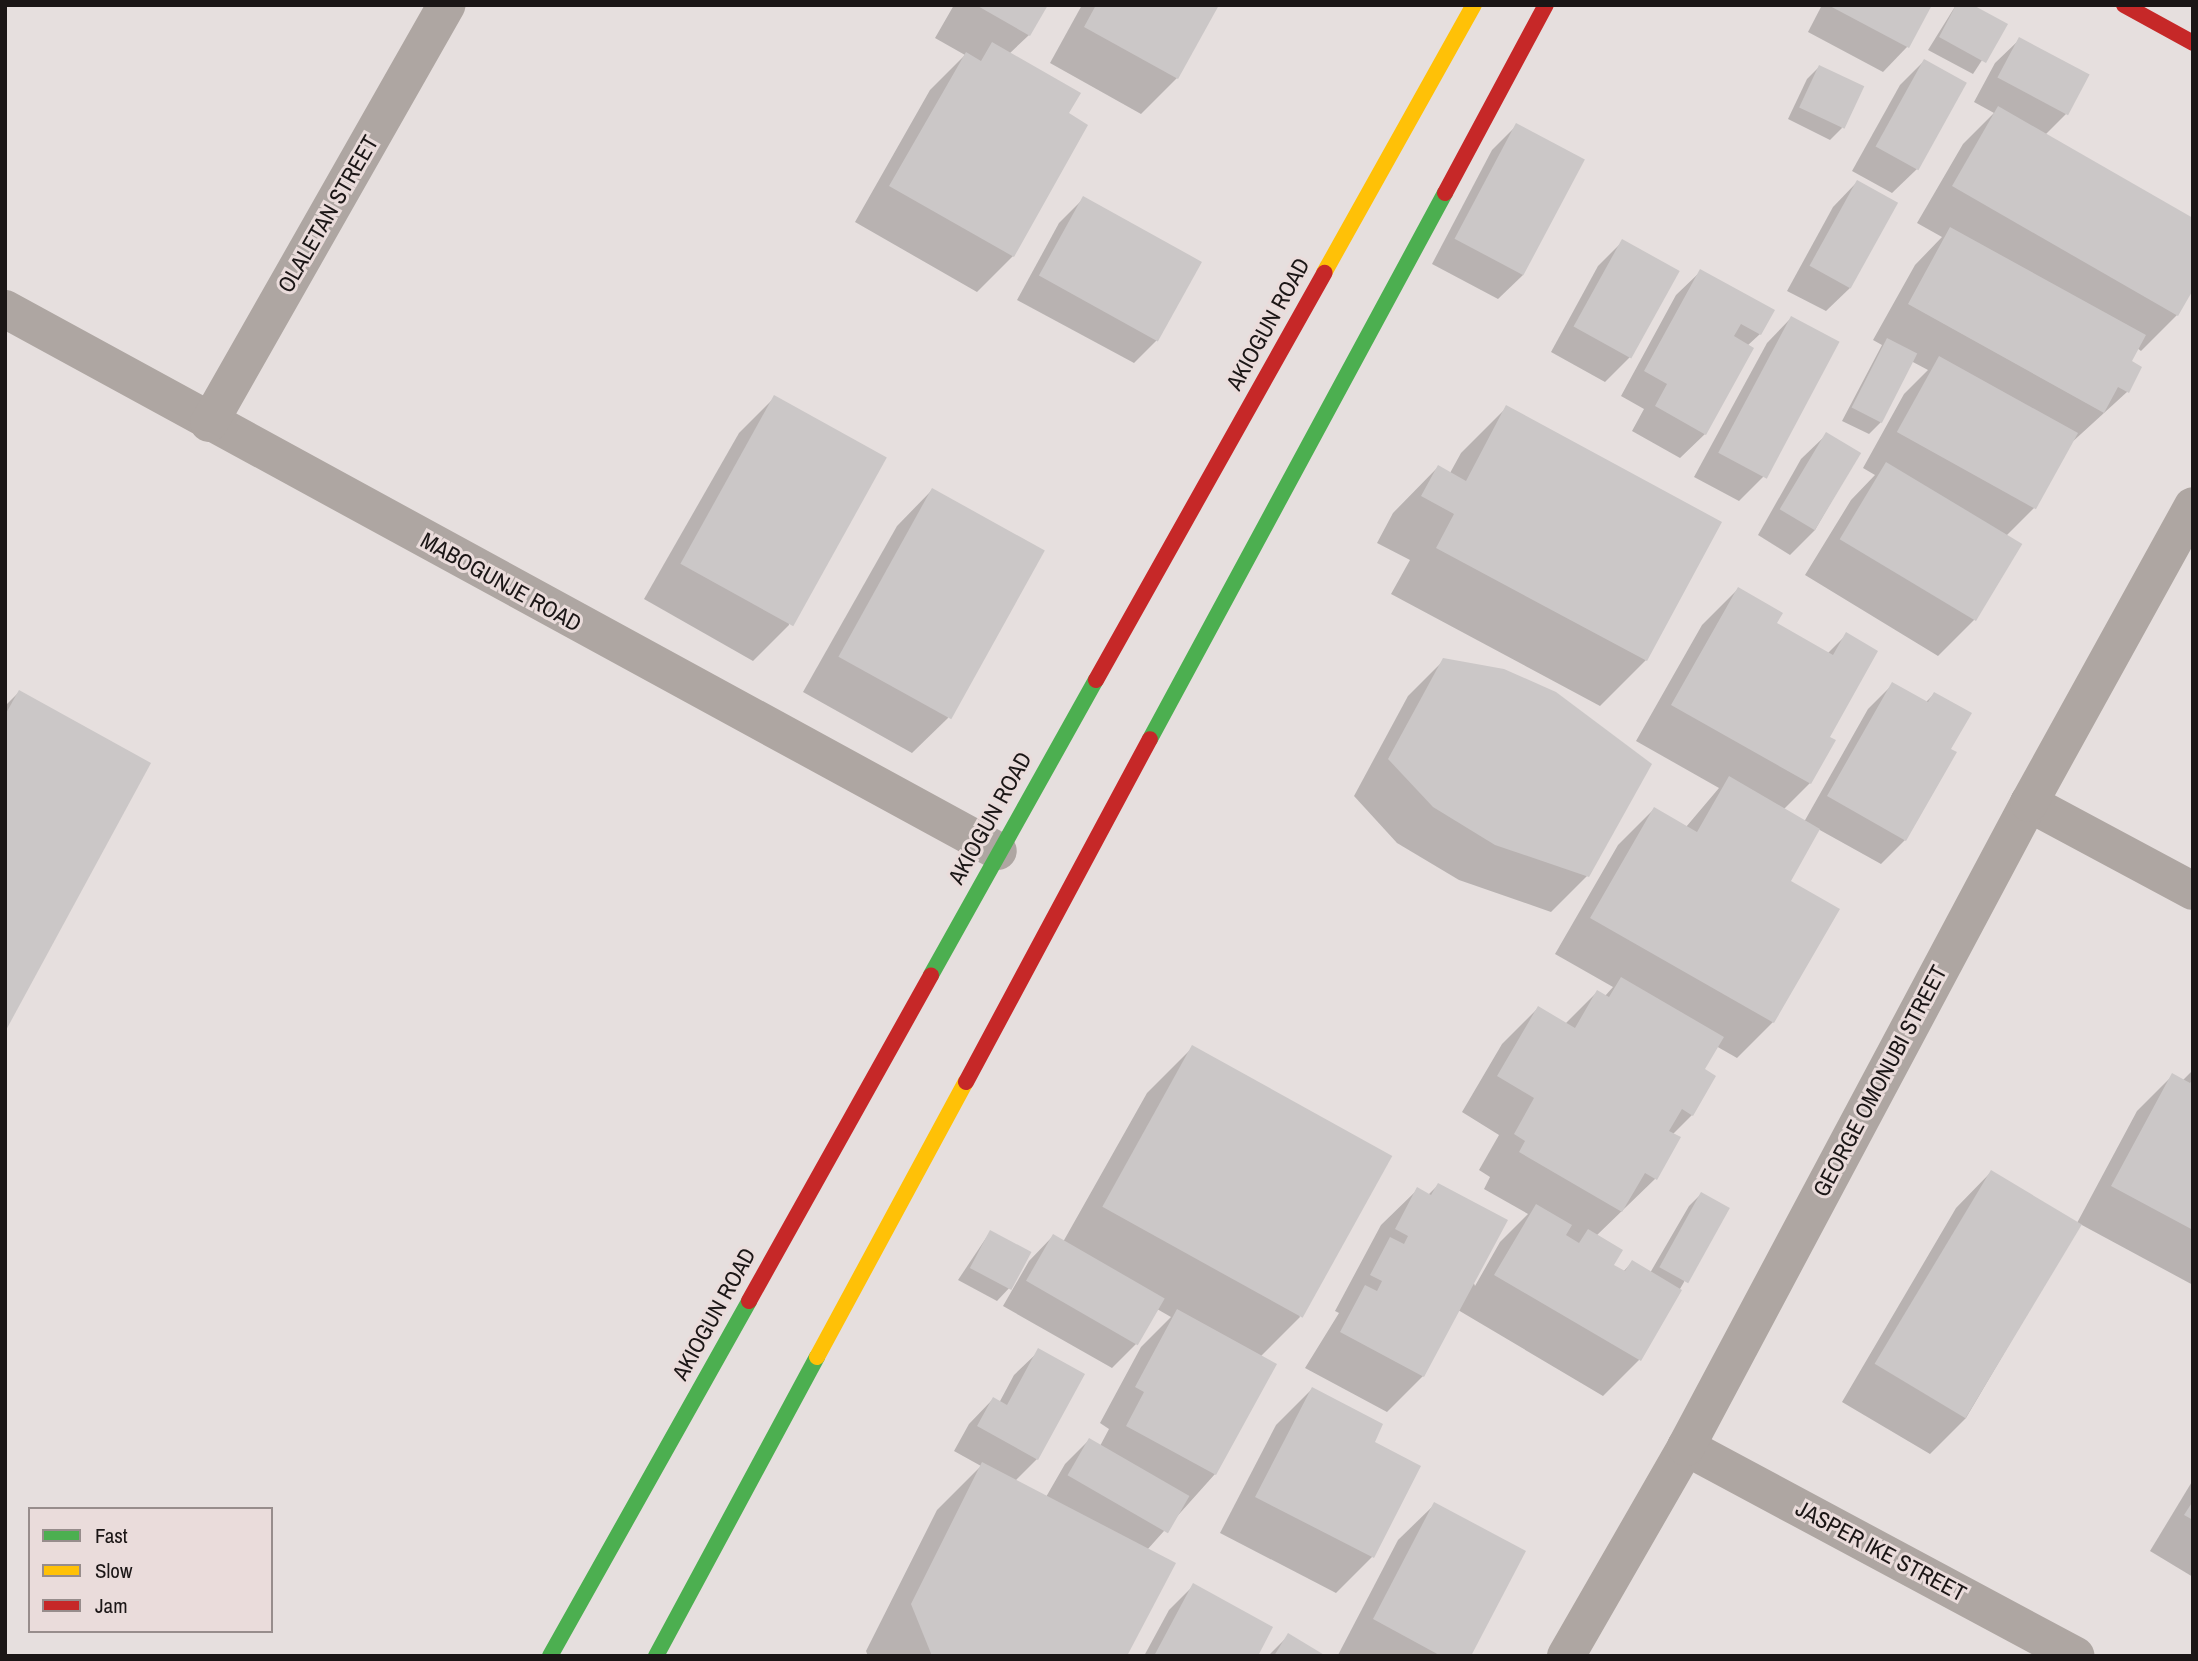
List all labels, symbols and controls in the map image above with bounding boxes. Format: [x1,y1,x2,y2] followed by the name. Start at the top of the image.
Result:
[272,131,384,297] street label: OLALETAN STREET
[1220,253,1316,395] street label: AKIOGUN ROAD
[416,526,586,638] street label: MABOGUNJE ROAD
[942,747,1038,889] street label: AKIOGUN ROAD
[1807,961,1953,1201] street label: GEORGE OMONUBI STREET
[666,1243,762,1385] street label: AKIOGUN ROAD
[1791,1495,1971,1607] street label: JASPER IKE STREET
[28,1507,273,1633] legend
[95,1521,128,1550] text: Fast
[95,1556,132,1585] text: Slow
[95,1591,128,1620] text: Jam

